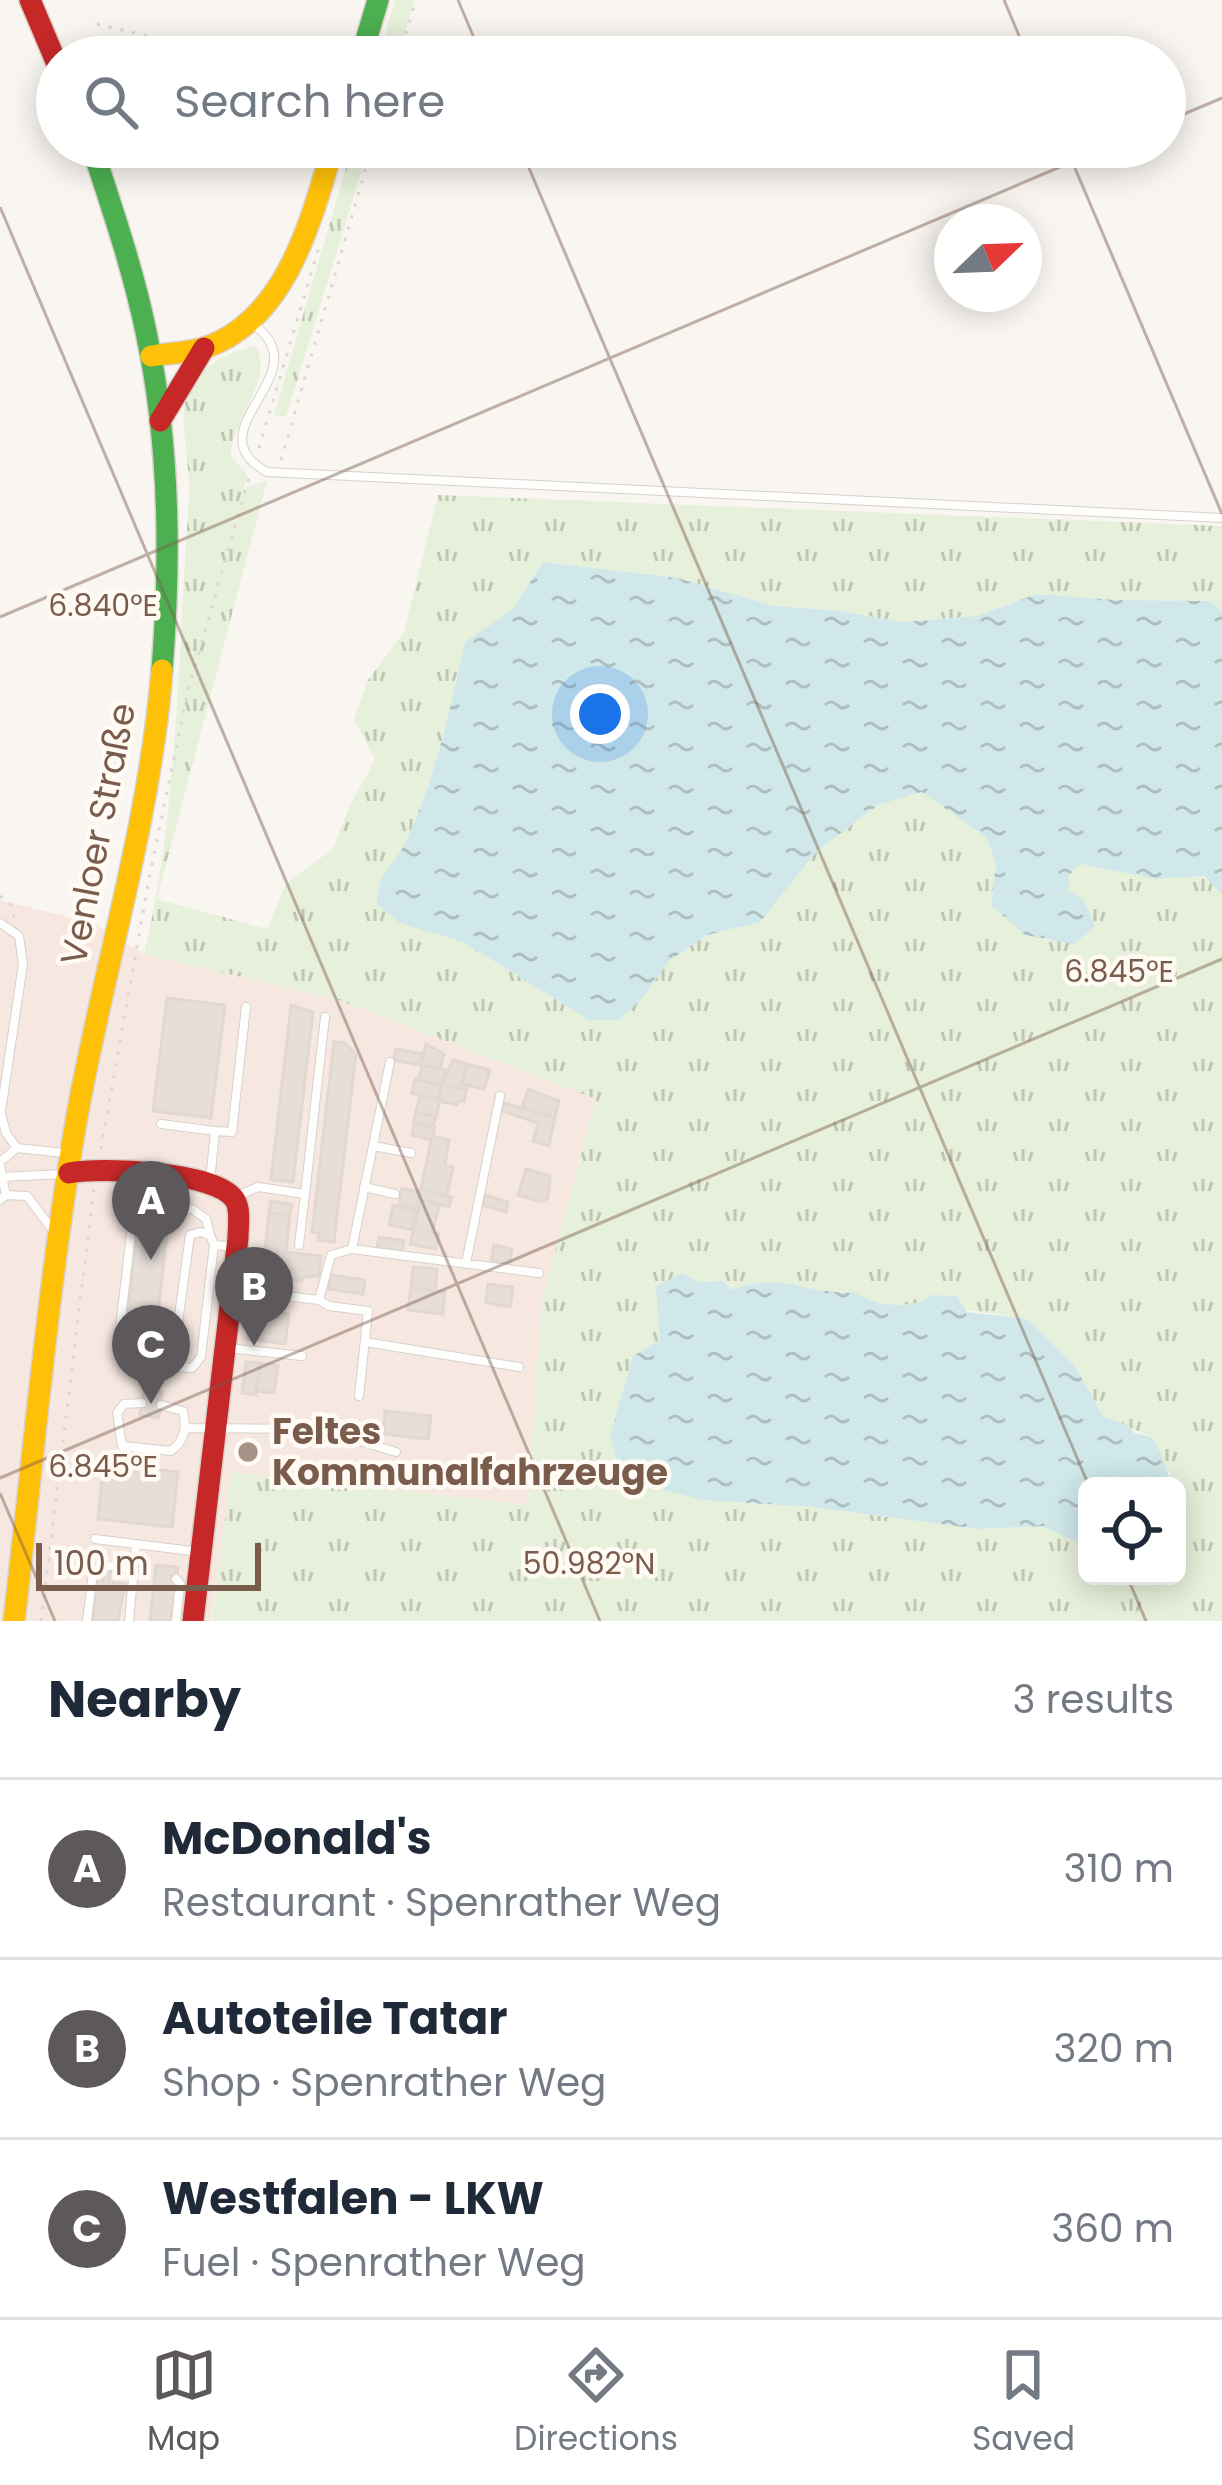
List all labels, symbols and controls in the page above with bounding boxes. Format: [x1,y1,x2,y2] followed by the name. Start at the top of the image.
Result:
[36,36,1186,168] search box
[78,69,144,135] icon: search
[174,70,445,133] text: Search here
[934,204,1042,312] north arrow
[48,584,158,627] text: 6.840°E
[570,684,630,744] your location
[48,699,148,969] street label: Venloer Straße
[1064,950,1174,993] text: 6.845°E
[112,1161,190,1260] pin: A
[215,1247,293,1346] pin: B
[112,1305,190,1404] pin: C
[272,1406,668,1498] place label: Feltes Kommunalfahrzeuge
[235,1439,261,1465] marker: Feltes Kommunalfahrzeuge
[48,1445,158,1488] text: 6.845°E
[1078,1477,1186,1585] map controls
[1078,1477,1186,1585] button: locate
[36,1537,261,1590] scale bar
[54,1540,149,1587] text: 100 m
[523,1542,655,1585] text: 50.982°N
[48,1663,241,1735] text: Nearby
[1012,1672,1174,1727] text: 3 results
[162,1807,432,1870] text: McDonald's
[73,1841,101,1896] text: A
[1063,1841,1174,1896] text: 310 m
[162,1875,721,1930] text: Restaurant · Spenrather Weg
[162,1987,507,2050] text: Autoteile Tatar
[74,2021,100,2076] text: B
[1054,2021,1174,2076] text: 320 m
[162,2055,606,2110] text: Shop · Spenrather Weg
[162,2167,544,2230] text: Westfalen - LKW
[72,2201,102,2256] text: C
[1051,2201,1174,2256] text: 360 m
[162,2235,586,2290] text: Fuel · Spenrather Weg
[147,2342,220,2464] tab: Map
[514,2342,678,2464] tab: Directions
[972,2342,1075,2464] tab: Saved

